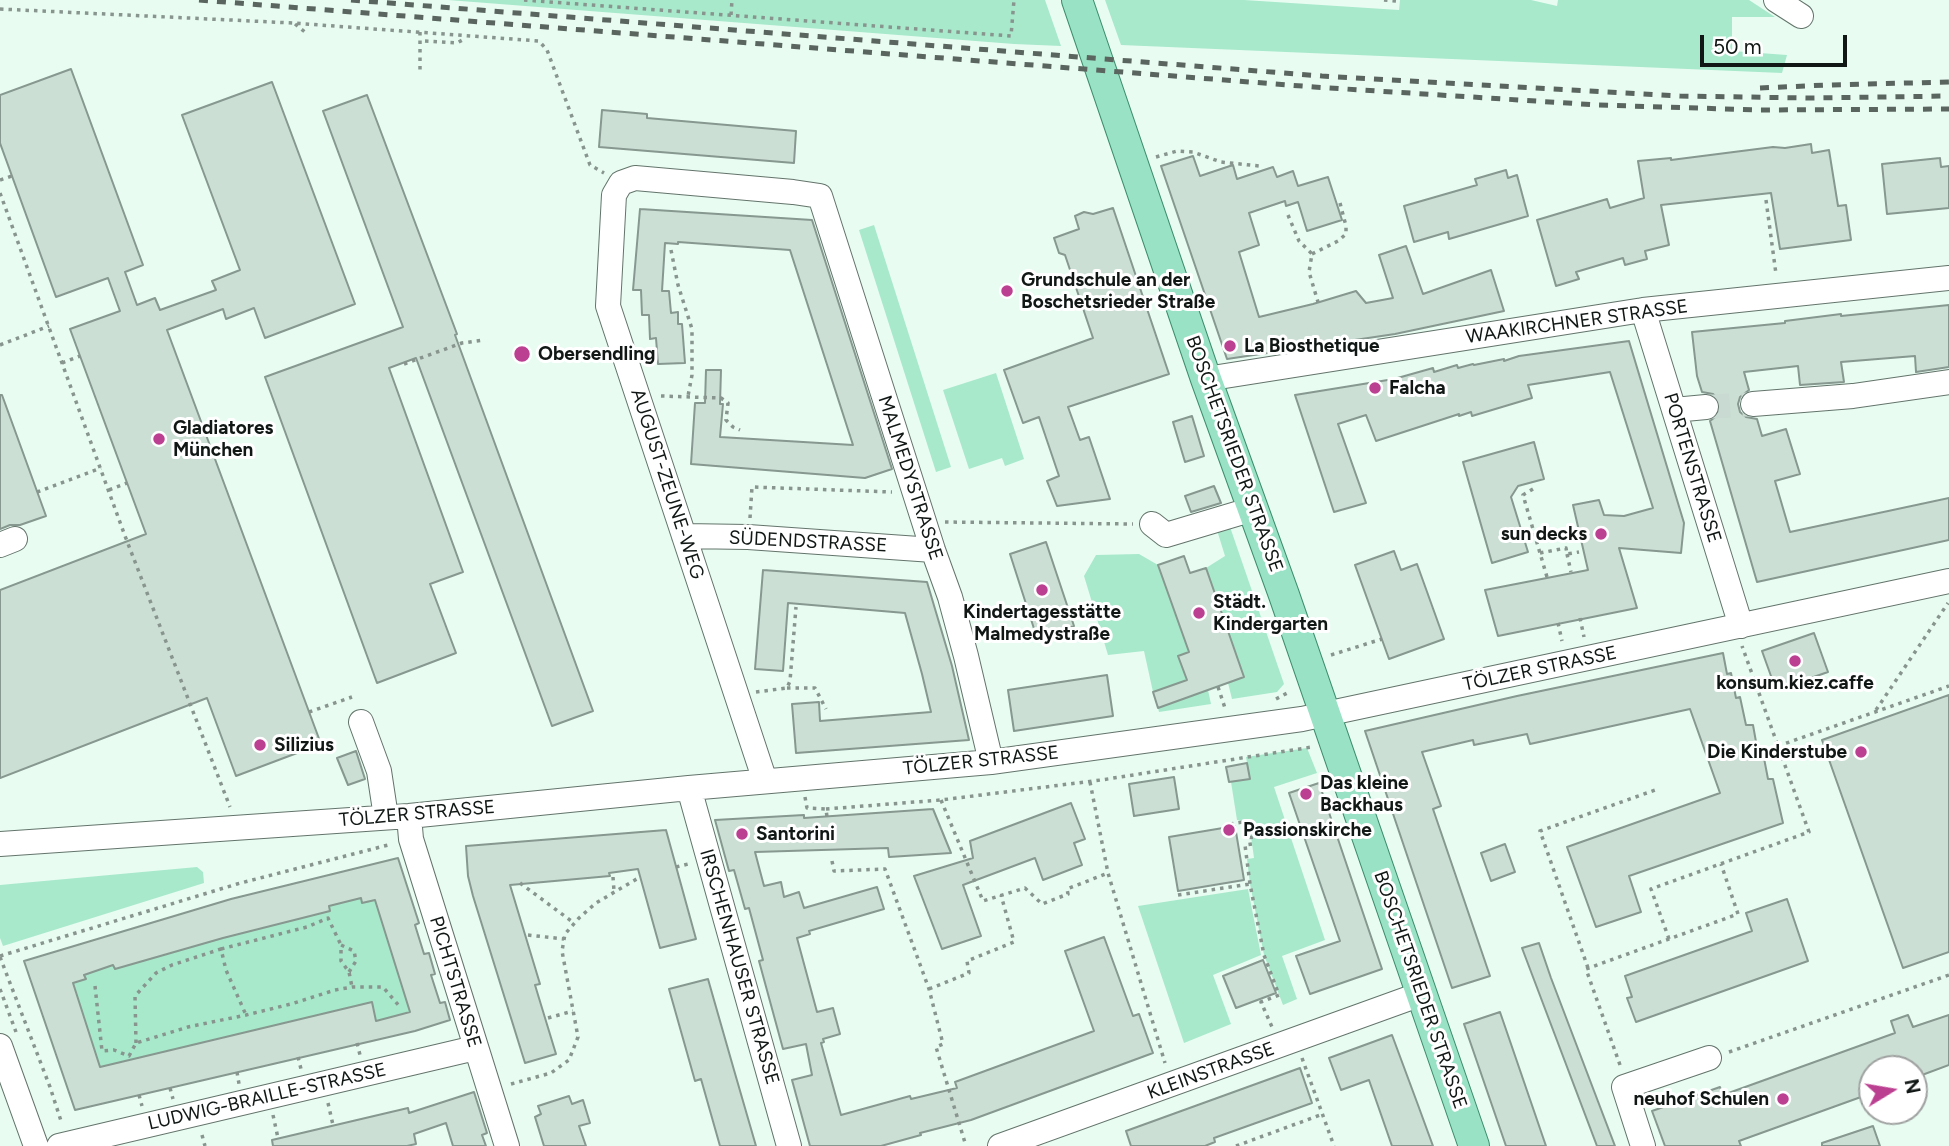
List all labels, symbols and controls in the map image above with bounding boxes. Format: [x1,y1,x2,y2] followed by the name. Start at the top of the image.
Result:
[1704,21,1851,65] scale bar
[1713,34,1762,59] text: 50 m
[1021,269,1215,313] place label: Grundschule an der Boschetsrieder Straße
[999,283,1015,299] marker: Grundschule an der Boschetsrieder Straße
[1465,295,1689,349] street label: WAAKIRCHNER STRASSE
[1181,333,1287,575] street label: BOSCHETSRIEDER STRASSE
[1244,335,1380,357] place label: La Biosthetique
[1222,338,1238,354] marker: La Biosthetique
[538,343,655,365] place label: Obersendling
[512,344,532,364] marker: Obersendling
[1389,377,1446,399] place label: Falcha
[1367,380,1383,396] marker: Falcha
[625,386,709,582] street label: AUGUST-ZEUNE-WEG
[1658,390,1726,546] street label: PORTENSTRASSE
[873,393,947,563] street label: MALMEDYSTRASSE
[173,417,273,461] place label: Gladiatores München
[151,431,167,447] marker: Gladiatores München
[1501,523,1587,545] place label: sun decks
[728,526,888,558] street label: SÜDENDSTRASSE
[1593,526,1609,542] marker: sun decks
[1034,582,1050,598] marker: Kindertagesstätte Malmedystraße
[1213,591,1328,635] place label: Städt. Kindergarten
[963,601,1121,645] place label: Kindertagesstätte Malmedystraße
[1191,605,1207,621] marker: Städt. Kindergarten
[1461,642,1619,696] street label: TÖLZER STRASSE
[1787,653,1803,669] marker: konsum.kiez.caffe
[1716,672,1874,694] place label: konsum.kiez.caffe
[274,734,334,756] place label: Silizius
[252,737,268,753] marker: Silizius
[902,741,1060,781] street label: TÖLZER STRASSE
[1707,741,1847,763] place label: Die Kinderstube
[1853,744,1869,760] marker: Die Kinderstube
[1320,772,1409,816] place label: Das kleine Backhaus
[1298,786,1314,802] marker: Das kleine Backhaus
[338,796,496,832] street label: TÖLZER STRASSE
[1243,819,1372,841] place label: Passionskirche
[1221,822,1237,838] marker: Passionskirche
[756,823,835,845] place label: Santorini
[734,826,750,842] marker: Santorini
[694,846,784,1088] street label: IRSCHENHAUSER STRASSE
[1369,868,1471,1112] street label: BOSCHETSRIEDER STRASSE
[424,914,486,1050] street label: PICHTSTRASSE
[1144,1037,1278,1105] street label: KLEINSTRASSE
[1858,1055,1928,1125] north arrow
[146,1058,388,1136] street label: LUDWIG-BRAILLE-STRASSE
[1899,1077,1925,1096] text: N
[1634,1088,1769,1110] place label: neuhof Schulen
[1775,1091,1791,1107] marker: neuhof Schulen

